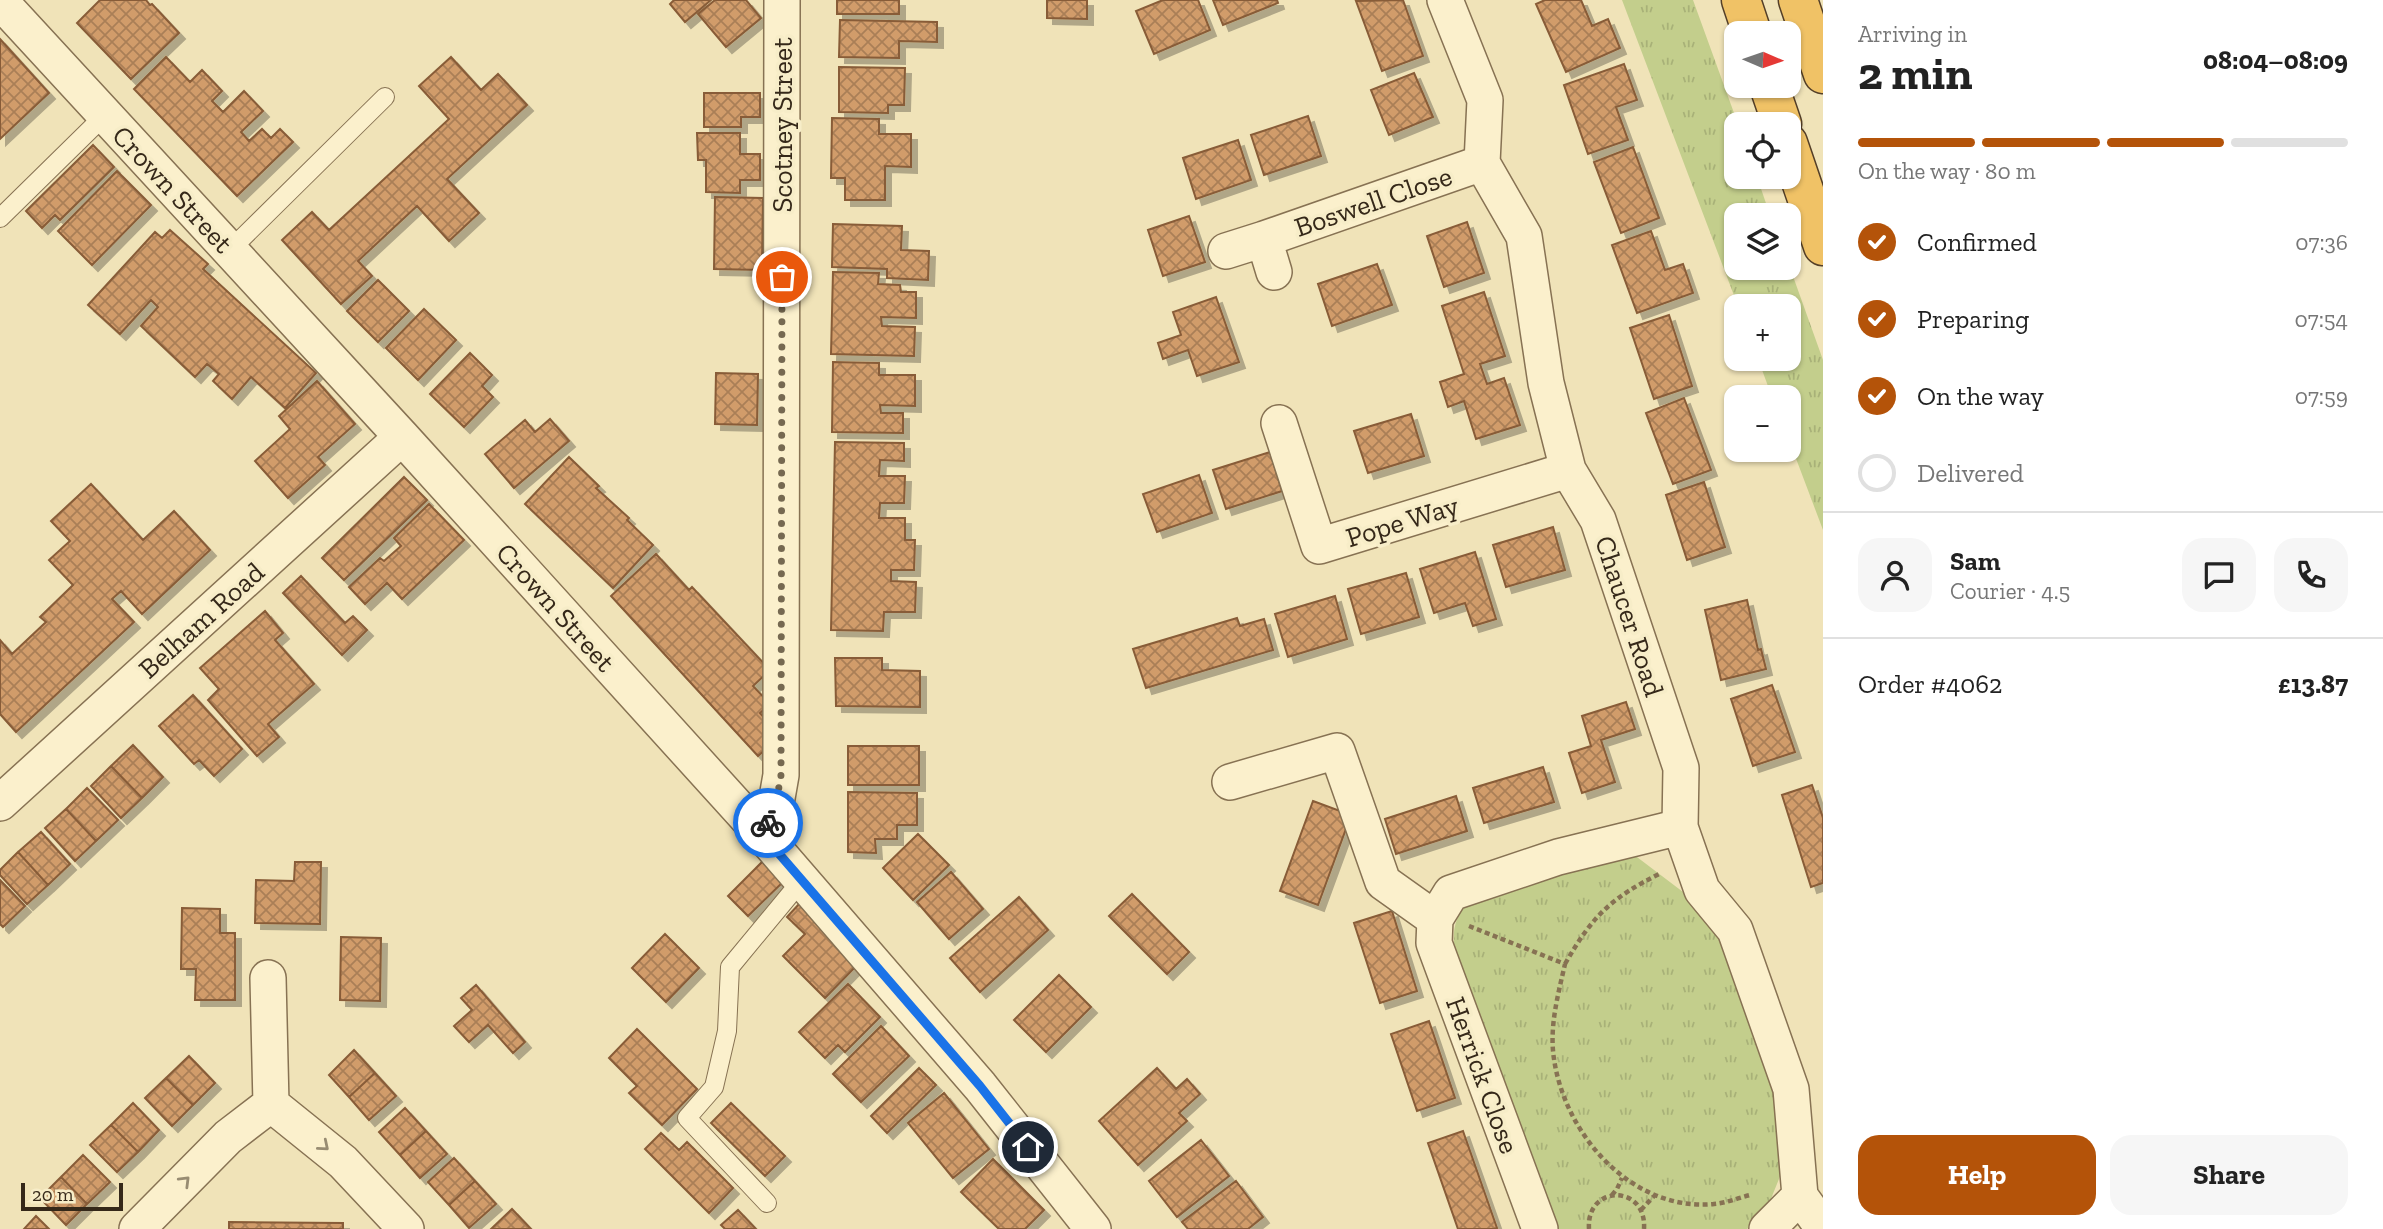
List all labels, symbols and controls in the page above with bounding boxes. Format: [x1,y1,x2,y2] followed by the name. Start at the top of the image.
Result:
[1858,20,1967,48] text: Arriving in
[1724,21,1801,98] north arrow
[1724,21,1801,462] map controls
[766,37,799,213] street label: Scotney Street
[2203,44,2348,76] text: 08:04–08:09
[1858,46,1973,101] text: 2 min
[1724,112,1801,189] button: locate
[105,119,240,260] street label: Crown Street
[1858,157,2036,185] text: On the way · 80 m
[1290,159,1456,244] street label: Boswell Close
[1724,203,1801,280] button: layers
[1858,223,1896,261] icon: check
[1917,226,2037,258] text: Confirmed
[2295,228,2348,256] text: 07:36
[752,247,812,307] pin
[763,258,801,296] icon: bag
[1724,294,1801,371] button: +
[1858,300,1896,338] icon: check
[1917,303,2029,335] text: Preparing
[2295,305,2348,333] text: 07:54
[1858,377,1896,415] icon: check
[1917,380,2044,412] text: On the way
[2295,382,2348,410] text: 07:59
[1724,385,1801,462] button: −
[1917,457,2024,489] text: Delivered
[1342,489,1463,554] street label: Pope Way
[1588,532,1671,701] street label: Chaucer Road
[489,536,622,679] street label: Crown Street
[1858,538,1932,612] button: person
[2182,538,2256,612] button: chat
[2274,538,2348,612] button: phone
[1950,545,2000,577] text: Sam
[132,555,271,685] street label: Belham Road
[1950,577,2070,605] text: Courier · 4.5
[1858,668,2002,700] text: Order #4062
[2278,668,2348,700] text: £13.87
[733,788,803,858] courier
[749,804,787,842] icon: bike
[1439,992,1526,1158] street label: Herrick Close
[998,1117,1058,1177] pin
[1009,1128,1047,1166] icon: home
[1858,1135,2096,1215] button: Help
[2110,1135,2348,1215] button: Share
[317,1138,329,1151] one-way arrow
[176,1176,189,1189] one-way arrow
[21,1180,122,1212] scale bar
[32,1183,73,1206] text: 20 m

